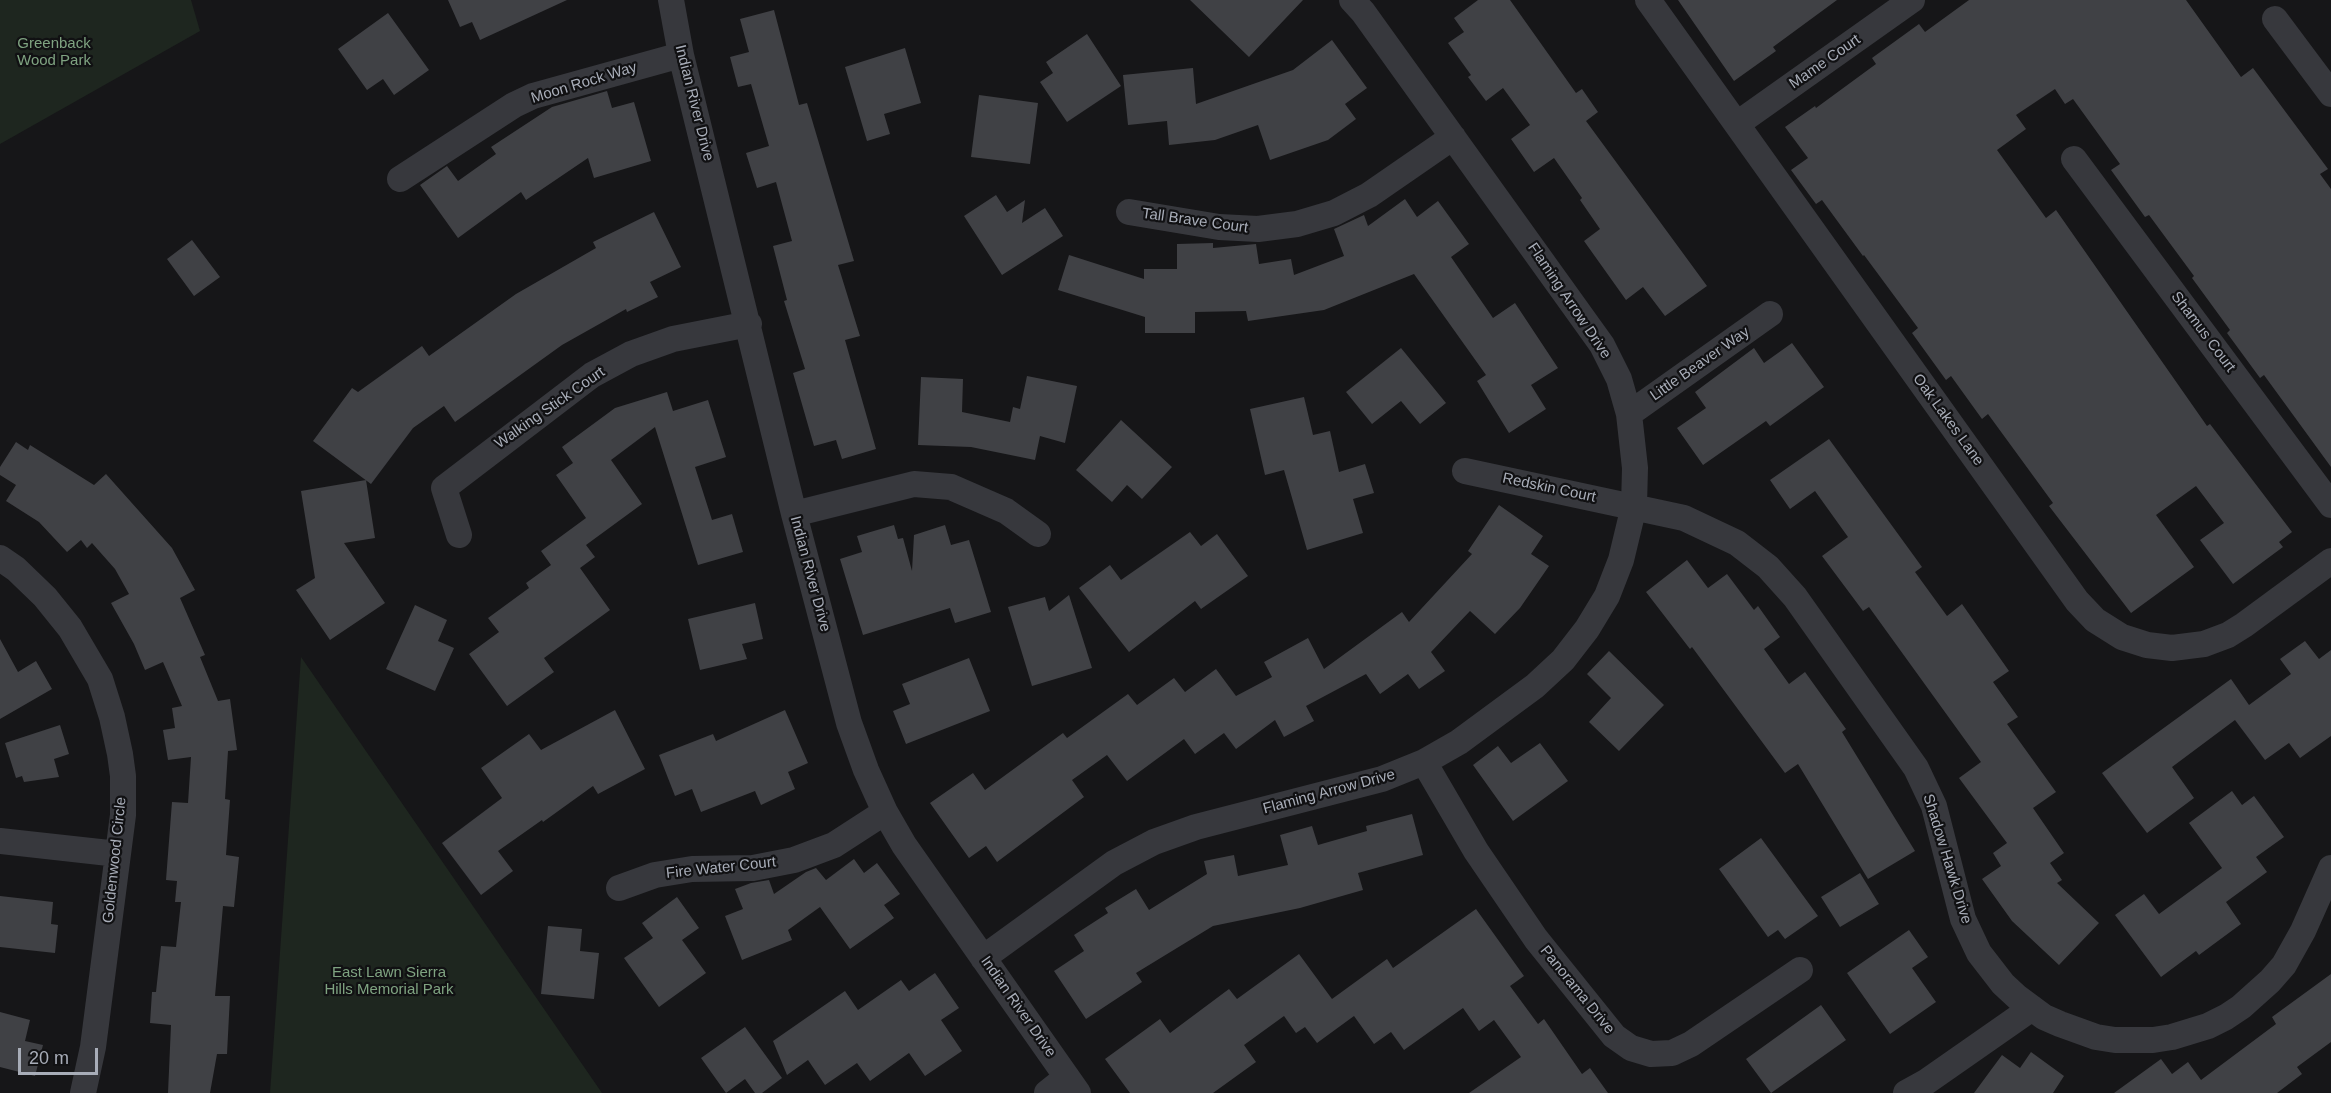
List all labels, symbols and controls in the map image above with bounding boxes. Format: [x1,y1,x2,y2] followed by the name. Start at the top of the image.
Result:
[1786,31,1864,93] street label: Mame Court
[17,35,91,70] park label: Greenback Wood Park
[671,43,717,163] street label: Indian River Drive
[529,58,639,108] street label: Moon Rock Way
[1141,205,1249,237] street label: Tall Brave Court
[1524,240,1614,362] street label: Flaming Arrow Drive
[2167,288,2239,376] street label: Shamus Court
[1647,323,1753,405] street label: Little Beaver Way
[491,363,609,453] street label: Walking Stick Court
[1909,371,1987,469] street label: Oak Lakes Lane
[1501,469,1597,507] street label: Redskin Court
[786,514,834,634] street label: Indian River Drive
[1261,766,1397,818] street label: Flaming Arrow Drive
[1919,792,1975,926] street label: Shadow Hawk Drive
[99,796,131,924] street label: Goldenwood Circle
[665,853,777,883] street label: Fire Water Court
[1536,942,1618,1038] street label: Panorama Drive
[976,953,1060,1061] street label: Indian River Drive
[324,964,454,999] park label: East Lawn Sierra Hills Memorial Park
[21,1036,100,1074] scale bar
[29,1048,69,1068] text: 20 m

